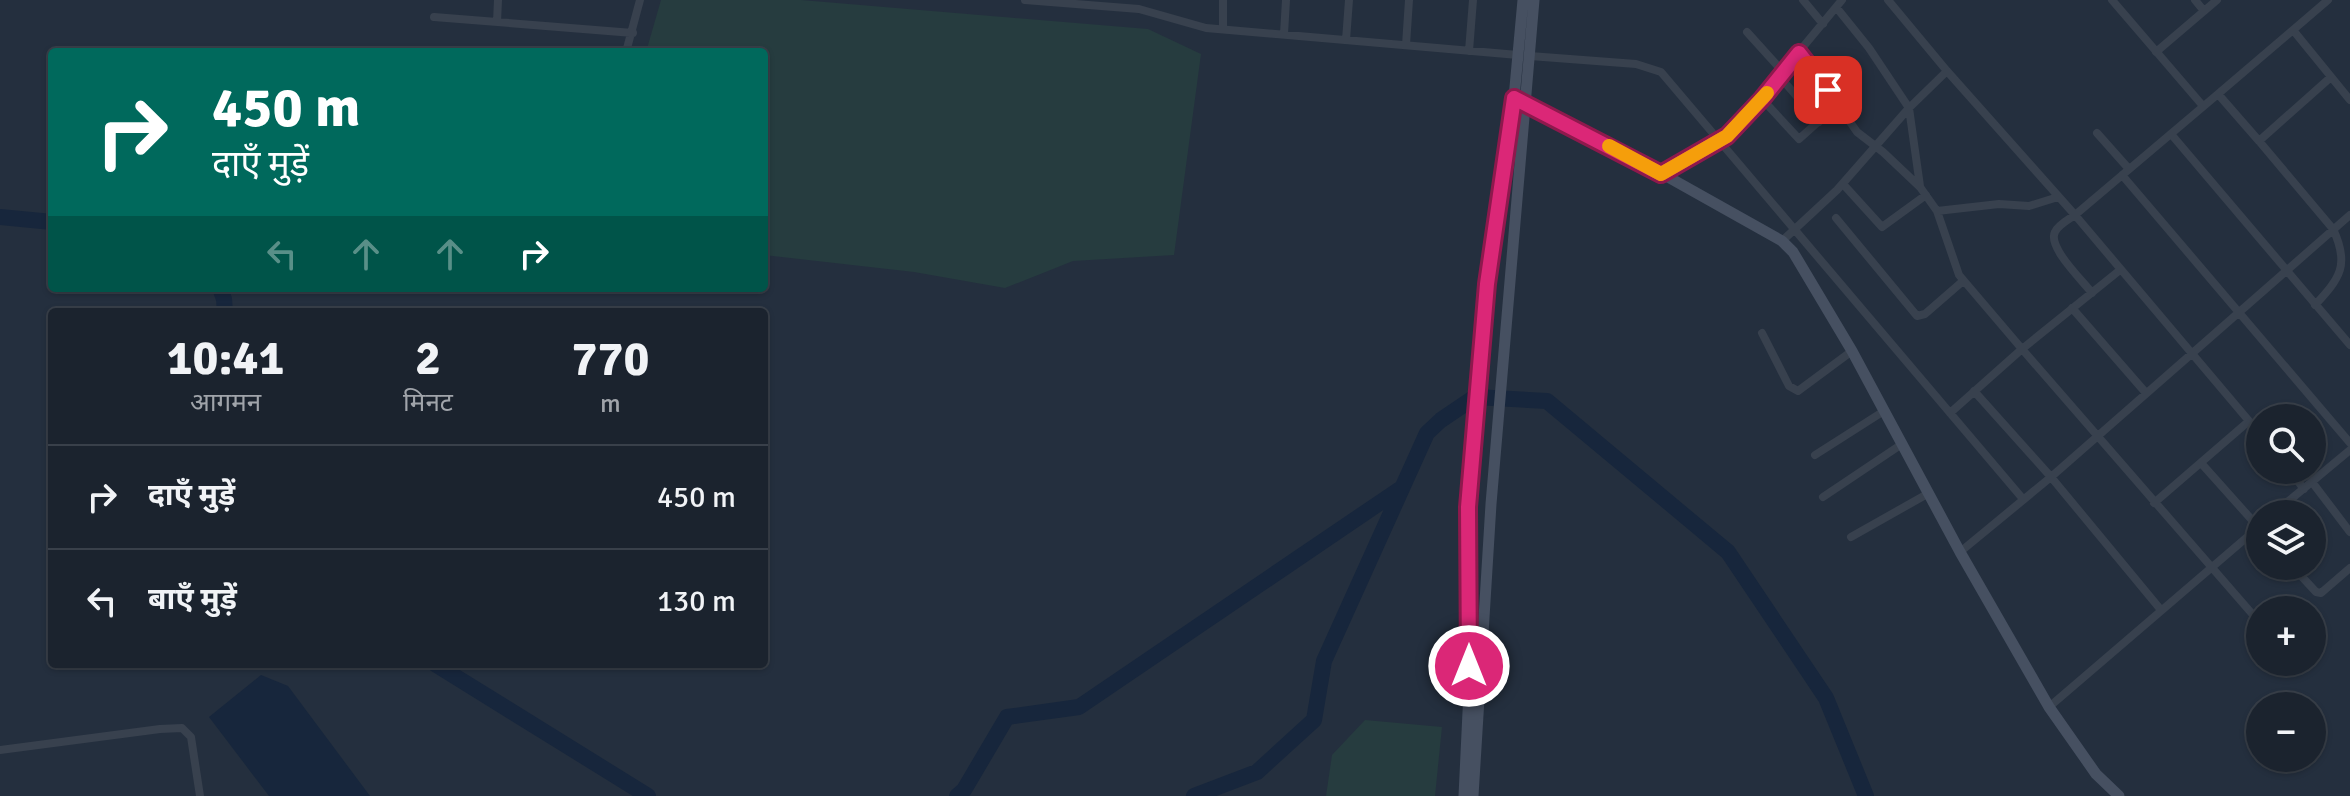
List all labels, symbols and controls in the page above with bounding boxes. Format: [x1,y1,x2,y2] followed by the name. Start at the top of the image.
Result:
[1794,56,1862,124] pin
[1806,68,1850,112] icon: arrive
[212,73,360,142] text: 450 m
[80,80,184,184] icon: right
[212,142,309,187] text: दाएँ मुड़ें
[260,232,304,276] icon: left
[344,232,388,276] icon: ahead
[428,232,472,276] icon: ahead
[512,232,556,276] icon: right
[167,329,284,388] text: 10:41
[415,329,441,388] text: 2
[572,330,649,389] text: 770
[190,387,261,419] text: आगमन
[403,387,453,419] text: मिनट
[600,388,621,420] text: m
[2246,404,2326,772] map controls
[2246,404,2326,484] button: search
[80,475,124,519] icon: right
[148,477,235,514] text: दाएँ मुड़ें
[657,479,736,516] text: 450 m
[2246,500,2326,580] button: layers
[80,579,124,623] icon: left
[148,581,237,618] text: बाएँ मुड़ें
[657,583,736,620] text: 130 m
[2246,596,2326,676] button: +
[1427,624,1511,708] position arrow
[2246,692,2326,772] button: −

